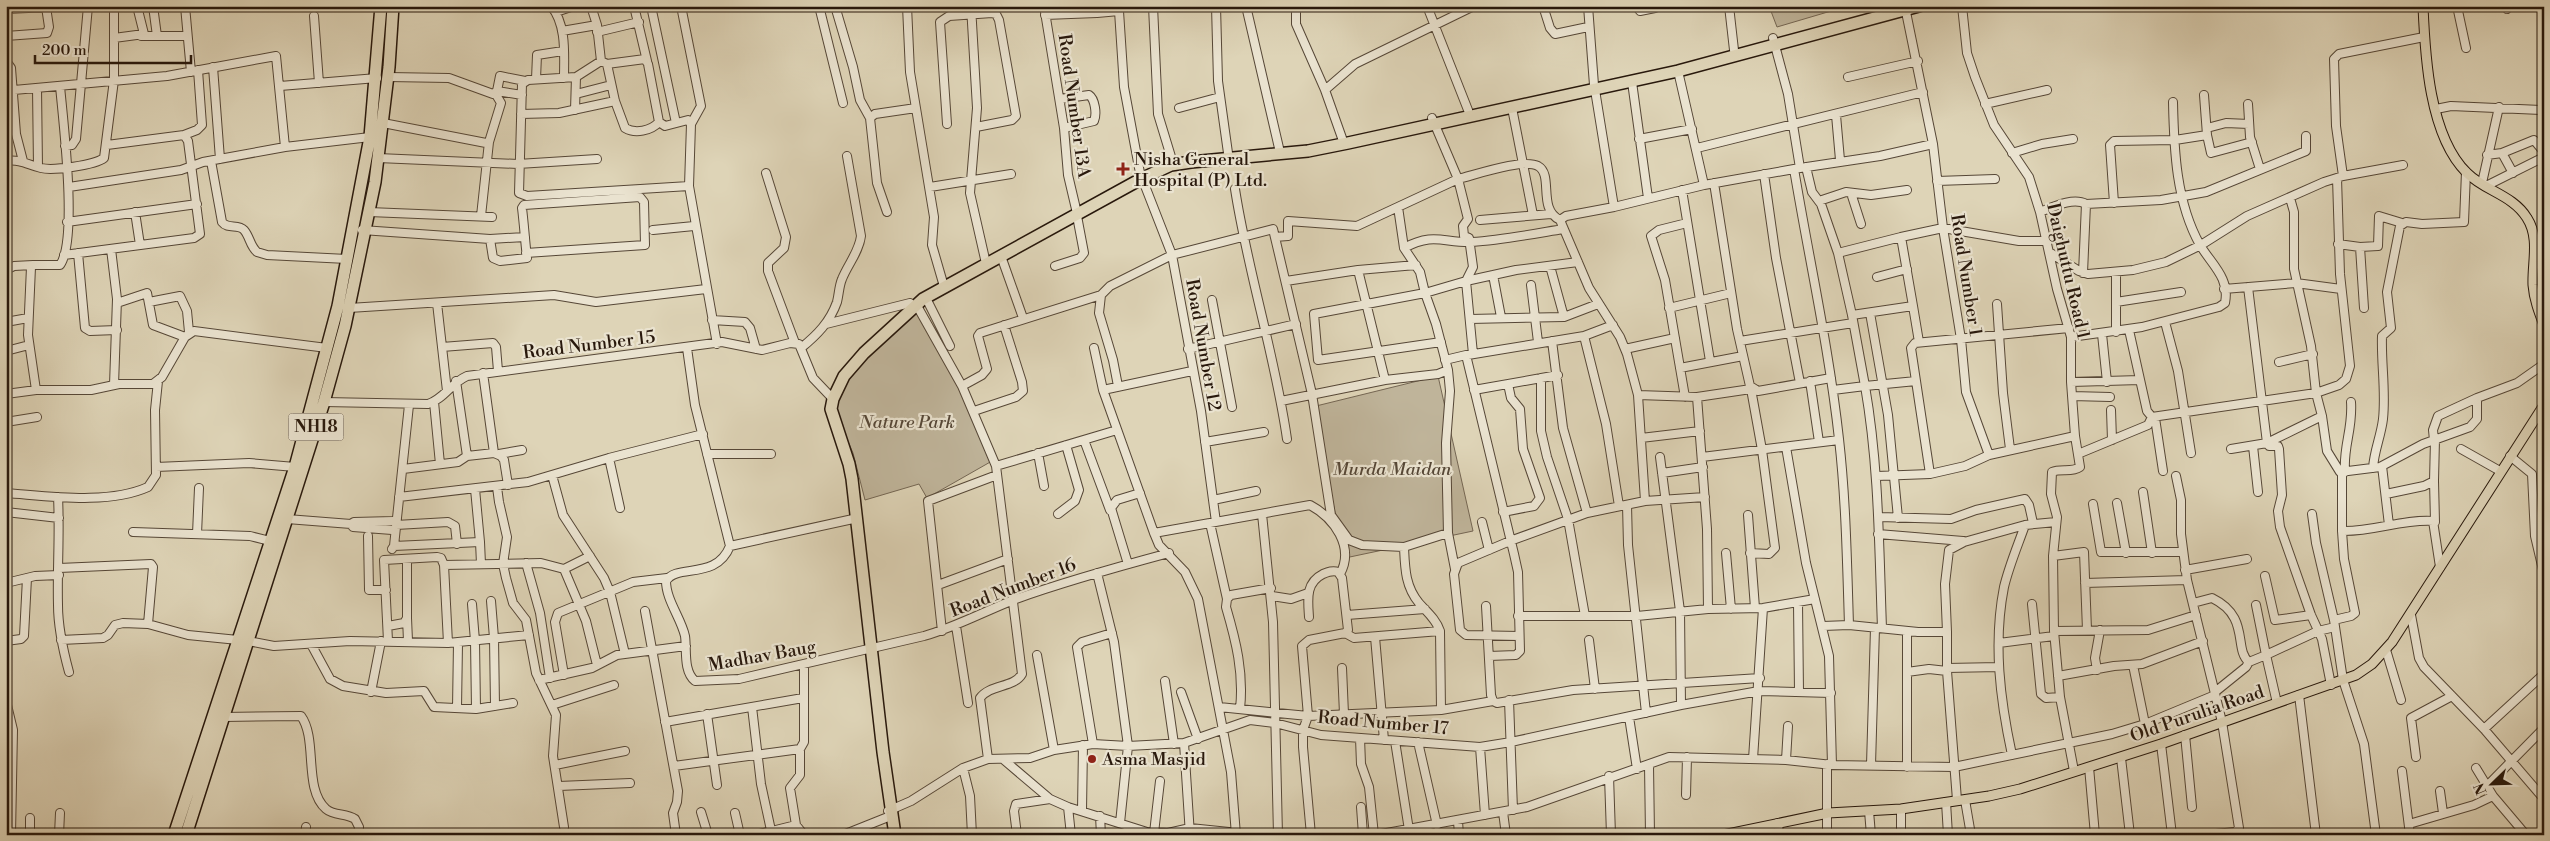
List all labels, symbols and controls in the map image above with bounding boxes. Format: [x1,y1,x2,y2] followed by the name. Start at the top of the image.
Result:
[35,32,191,64] scale bar
[1052,32,1096,180] street label: Road Number 13A
[42,41,87,60] text: 200 m
[1134,148,1267,192] place label: Nisha General Hospital (P) Ltd.
[1116,162,1130,176] marker: Nisha General Hospital (P) Ltd.
[2041,201,2095,342] street label: Daighuttu Road 1
[1945,212,1987,338] street label: Road Number 1
[1180,277,1226,413] street label: Road Number 12
[522,325,657,365] street label: Road Number 15
[858,411,955,434] park label: Nature Park
[288,414,344,441] road number: NH18
[1333,458,1452,481] park label: Murda Maidan
[947,553,1080,623] street label: Road Number 16
[706,635,818,677] street label: Madhav Baug
[2127,680,2268,748] street label: Old Purulia Road
[1317,706,1449,740] street label: Road Number 17
[1101,748,1207,771] place label: Asma Masjid
[1086,753,1098,765] marker: Asma Masjid
[2468,758,2518,808] north arrow
[2471,780,2491,797] text: N

